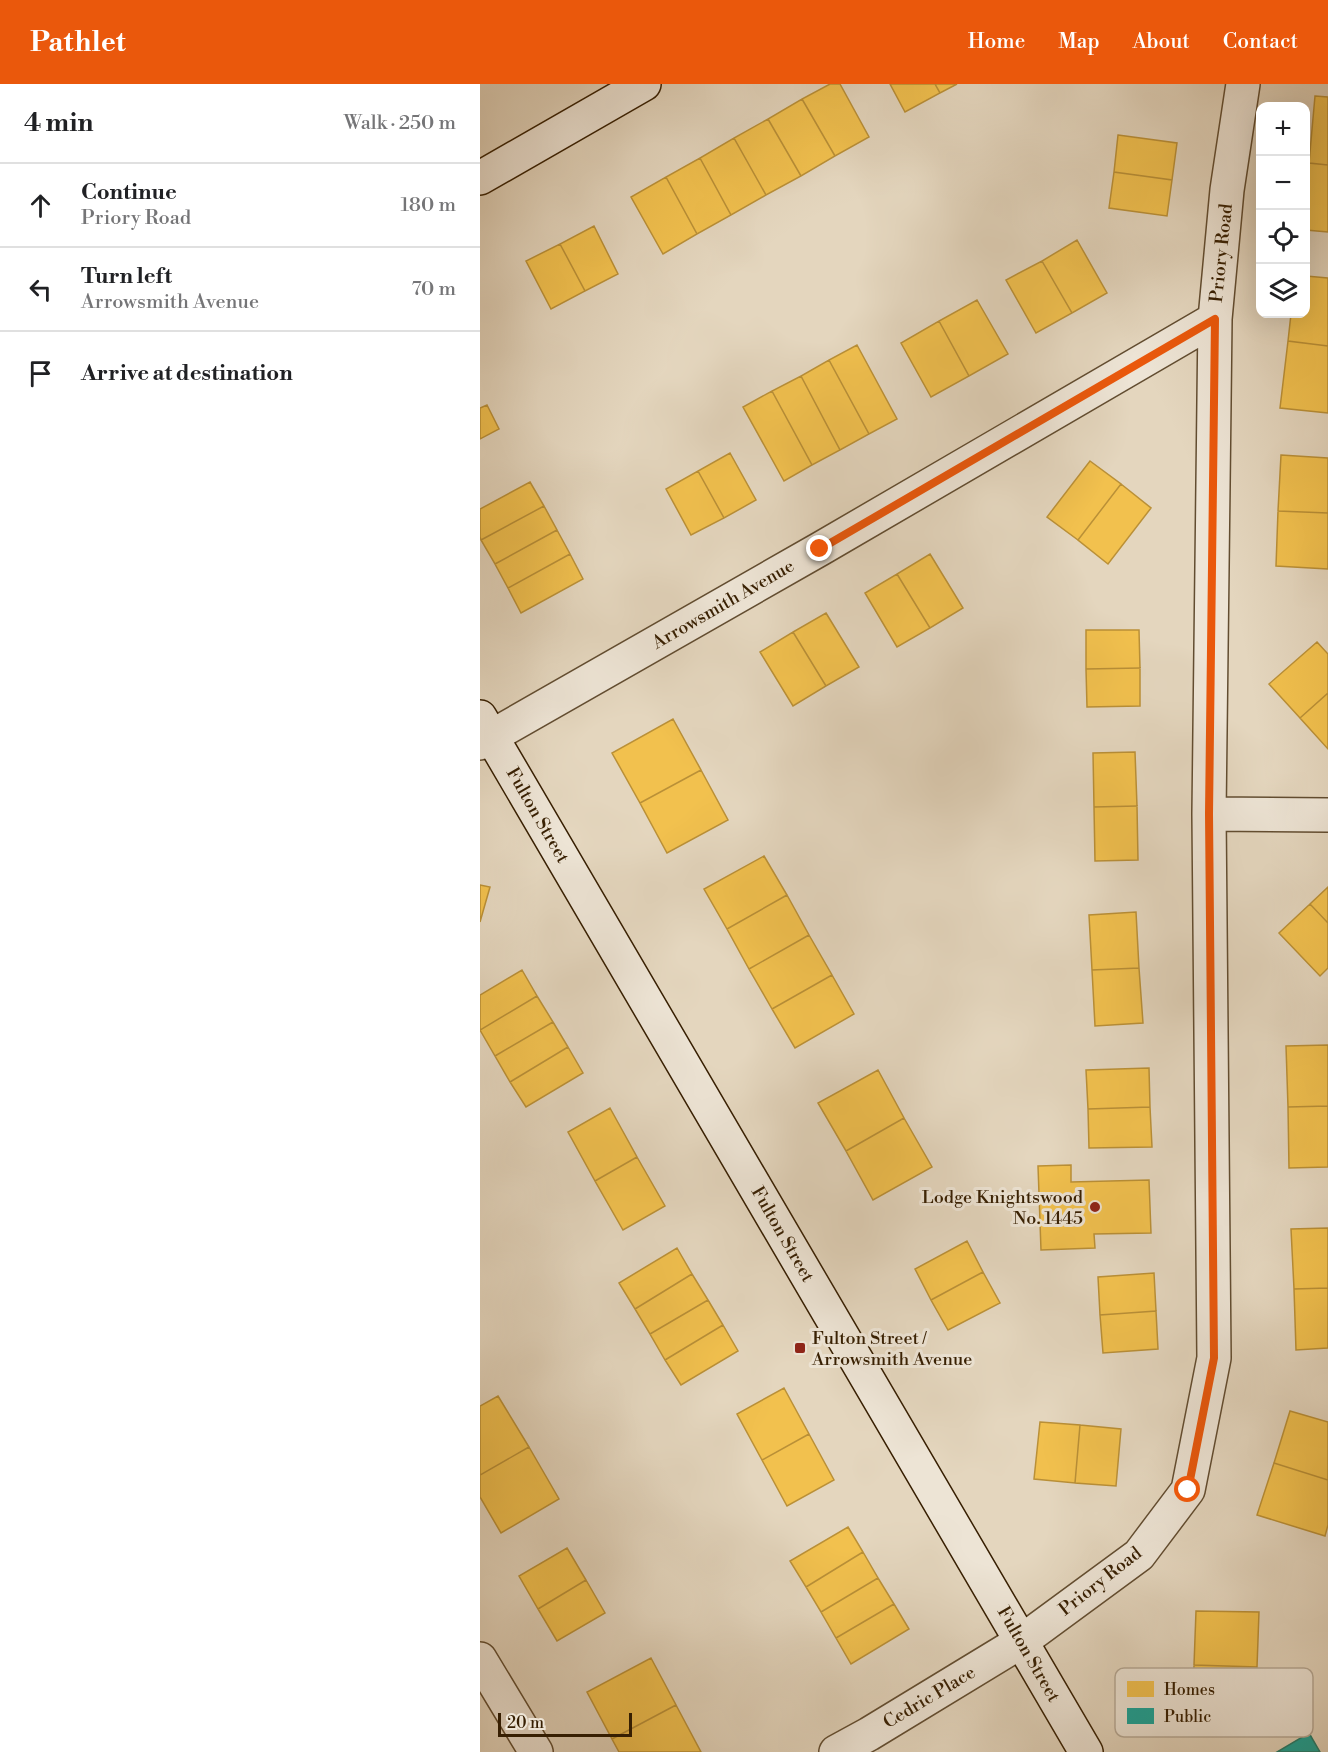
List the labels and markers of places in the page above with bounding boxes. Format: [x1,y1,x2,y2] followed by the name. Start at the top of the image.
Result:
[922,1186,1084,1230] place label: Lodge Knightswood No. 1445
[1088,1200,1102,1214] marker: Lodge Knightswood No. 1445
[811,1327,972,1371] place label: Fulton Street / Arrowsmith Avenue
[793,1341,807,1355] marker: Fulton Street / Arrowsmith Avenue

